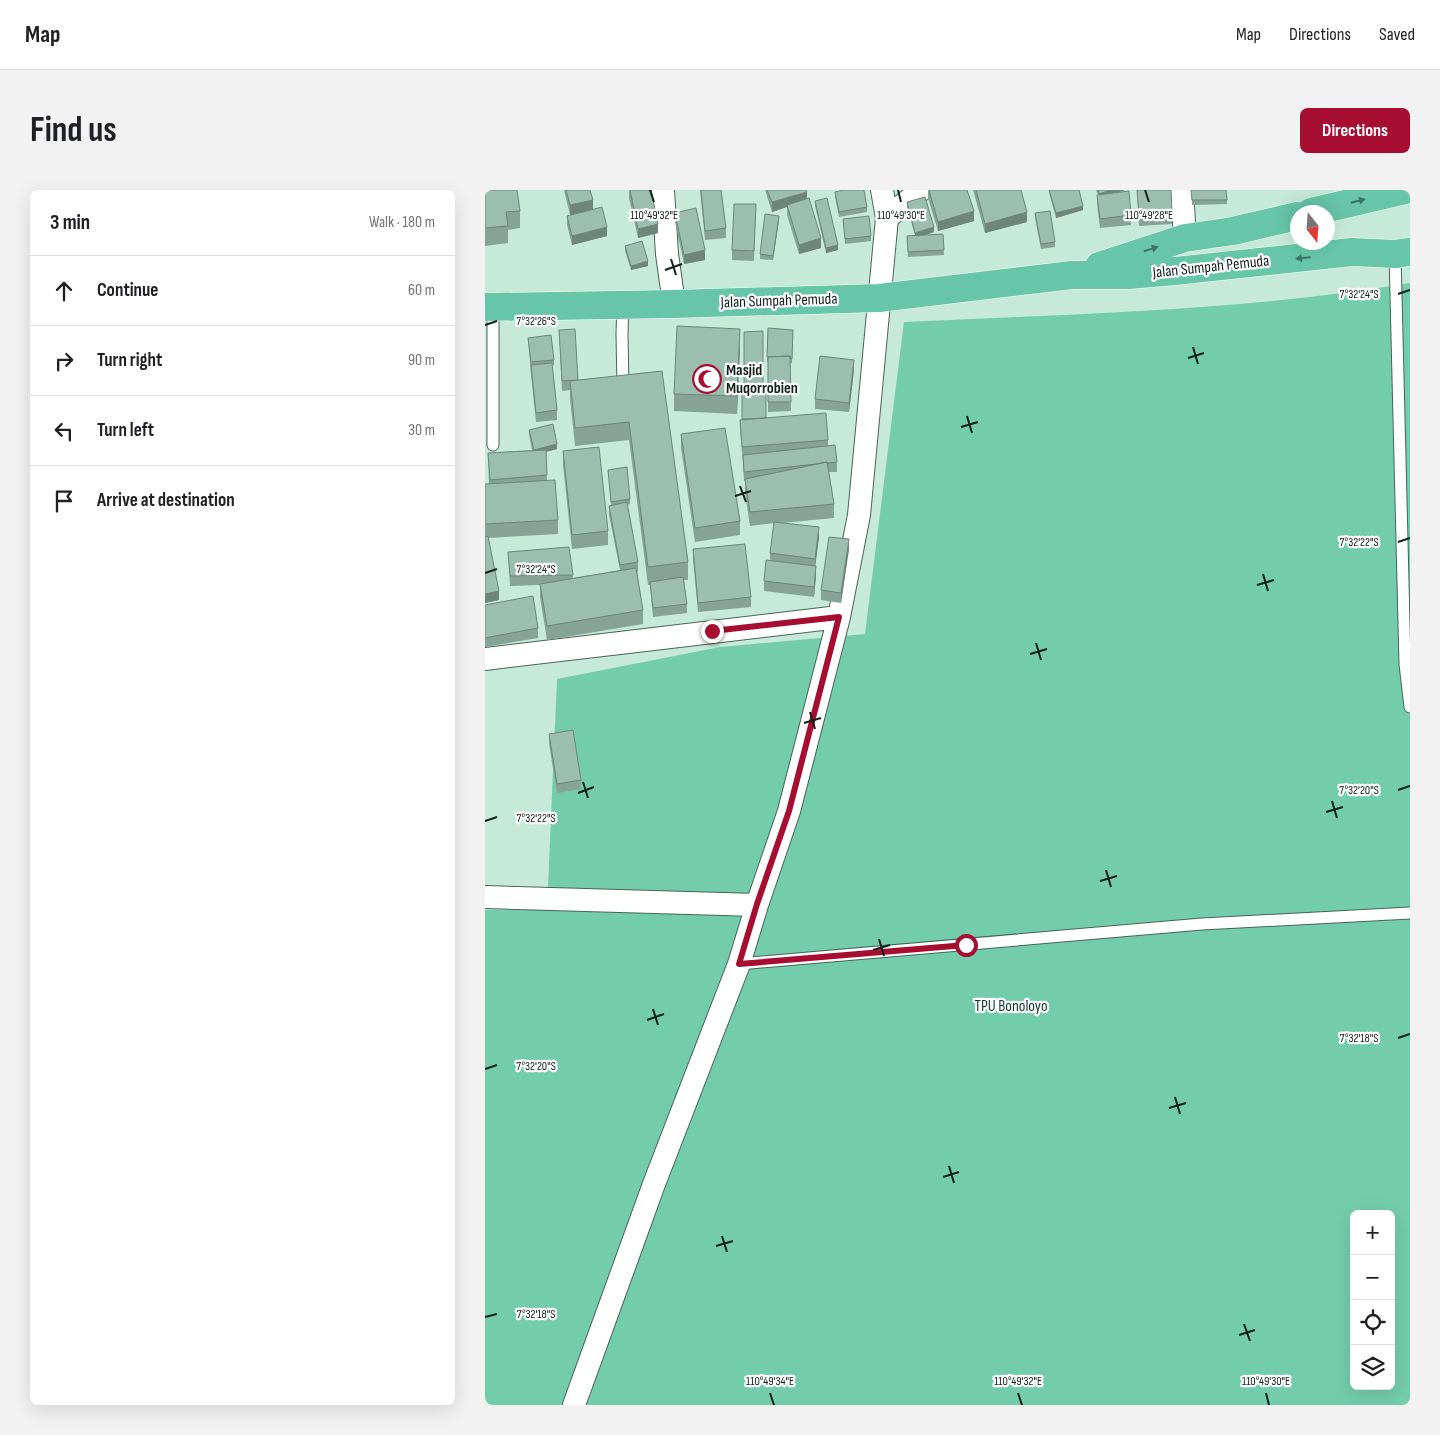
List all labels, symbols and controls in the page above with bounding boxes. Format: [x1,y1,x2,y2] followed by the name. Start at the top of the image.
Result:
[25,20,60,49] text: Map
[1236,24,1261,45] text: Map
[1289,24,1351,45] text: Directions
[1379,24,1415,45] text: Saved
[1300,108,1410,153] button: Directions
[30,109,117,152] text: Find us
[1350,197,1365,205] one-way arrow
[1290,205,1335,250] north arrow
[630,208,678,223] text: 110°49'32"E
[877,208,925,223] text: 110°49'30"E
[1125,208,1173,223] text: 110°49'28"E
[50,210,90,235] text: 3 min
[369,213,435,232] text: Walk · 180 m
[1144,245,1159,253] one-way arrow
[1151,251,1270,283] street label: Jalan Sumpah Pemuda
[1295,254,1311,262] one-way arrow
[50,277,78,305] icon: ahead
[97,279,158,302] text: Continue
[408,281,435,300] text: 60 m
[1339,287,1379,302] text: 7°32'24"S
[719,289,838,313] street label: Jalan Sumpah Pemuda
[516,314,556,329] text: 7°32'26"S
[50,347,78,375] icon: right
[97,349,162,372] text: Turn right
[408,351,435,370] text: 90 m
[726,361,798,398] place label: Masjid Muqorrobien
[692,364,722,394] mosque icon: Masjid Muqorrobien
[50,417,78,445] icon: left
[97,419,154,442] text: Turn left
[408,421,435,440] text: 30 m
[50,487,78,515] icon: arrive
[97,489,235,512] text: Arrive at destination
[1339,535,1379,550] text: 7°32'22"S
[516,562,556,577] text: 7°32'24"S
[701,620,724,643] route end
[1339,783,1379,798] text: 7°32'20"S
[516,811,556,826] text: 7°32'22"S
[955,934,978,957] route start
[974,997,1048,1016] park label: TPU Bonoloyo
[1340,1031,1378,1046] text: 7°32'18"S
[516,1059,556,1074] text: 7°32'20"S
[1350,1210,1395,1390] map controls
[1350,1210,1395,1255] button: +
[1350,1255,1395,1300] button: −
[1350,1300,1395,1345] button: locate
[517,1307,555,1322] text: 7°32'18"S
[1350,1345,1395,1390] button: layers
[746,1374,794,1389] text: 110°49'34"E
[994,1374,1042,1389] text: 110°49'32"E
[1242,1374,1290,1389] text: 110°49'30"E

